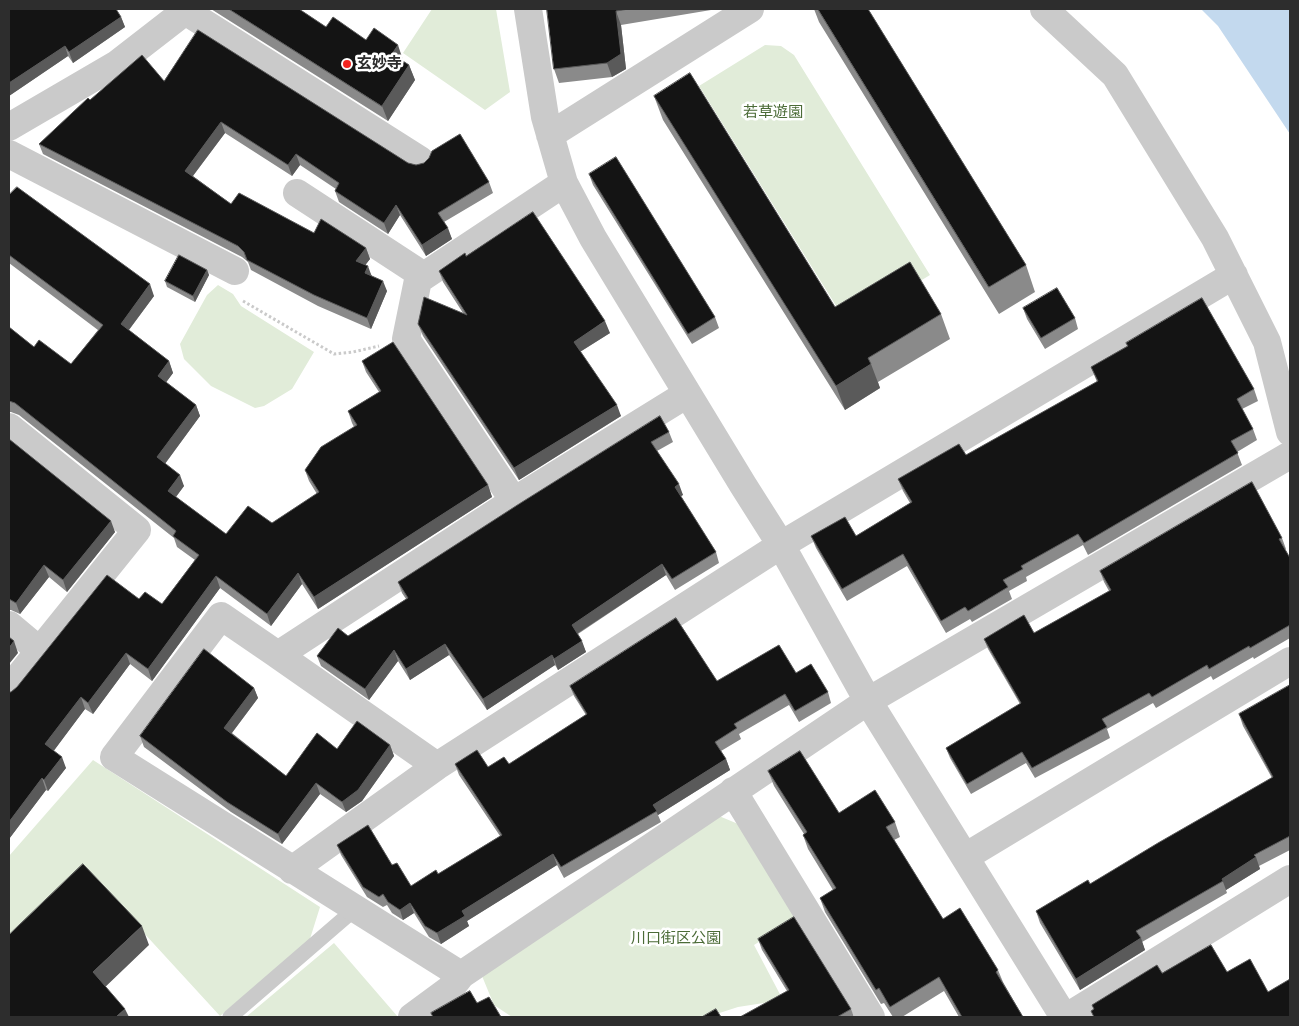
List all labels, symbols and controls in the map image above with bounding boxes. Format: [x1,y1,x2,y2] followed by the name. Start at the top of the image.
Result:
[357,55,402,73] place label: 玄妙寺
[341,58,353,70] marker: 玄妙寺
[743,104,803,122] park label: 若草遊園
[631,930,721,948] park label: 川口街区公園

